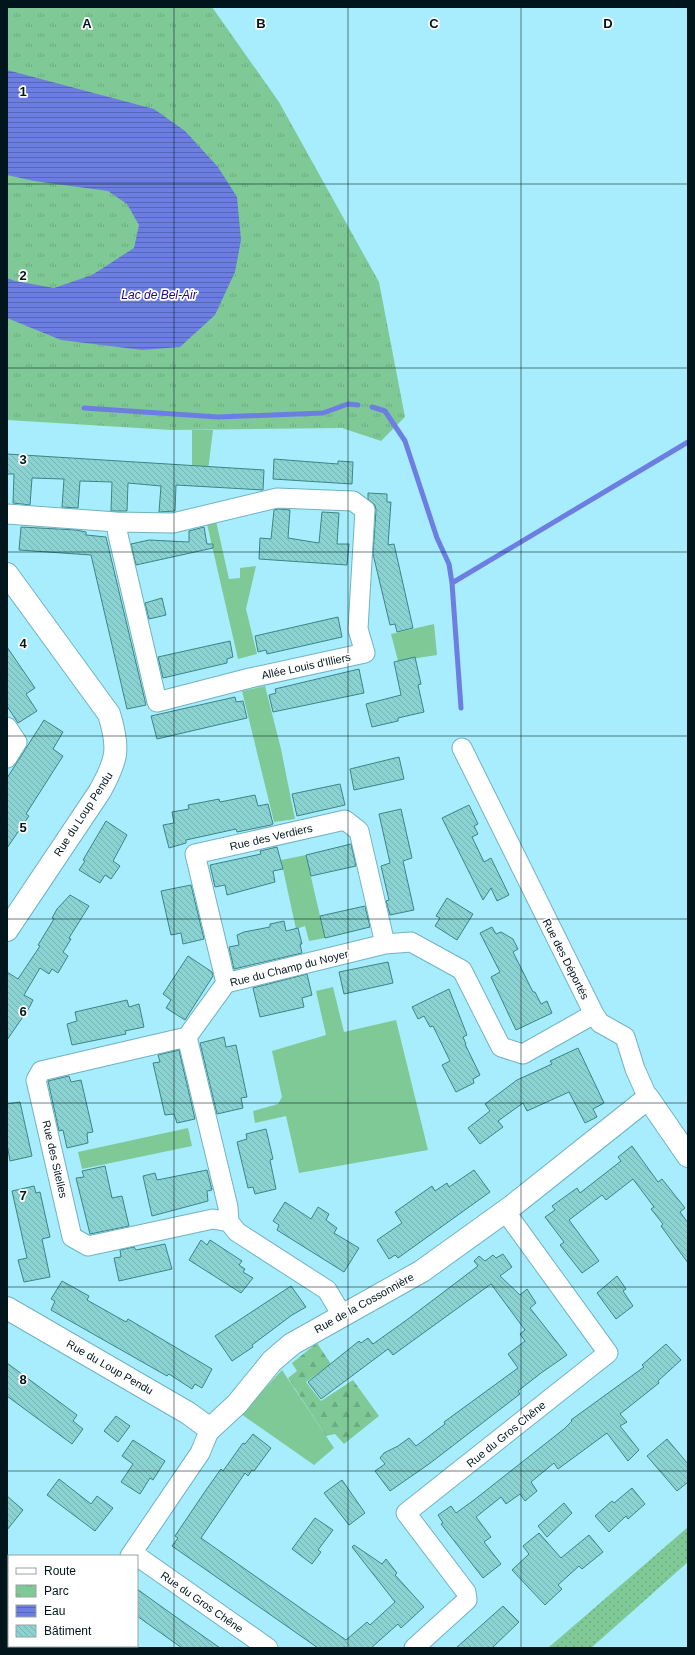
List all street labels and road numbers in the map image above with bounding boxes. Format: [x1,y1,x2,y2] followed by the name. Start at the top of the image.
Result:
[260,651,352,681] street label: Allée Louis d'Illiers
[51,770,115,858] street label: Rue du Loup Pendu
[229,822,314,852] street label: Rue des Verdiers
[541,917,592,1002] street label: Rue des Déportés
[229,947,350,989] street label: Rue du Champ du Noyer
[40,1119,70,1200] street label: Rue des Sitelles
[312,1271,416,1335] street label: Rue de la Cossonnière
[65,1337,155,1397] street label: Rue du Loup Pendu
[464,1399,548,1469] street label: Rue du Gros Chêne
[158,1569,246,1635] street label: Rue du Gros Chêne

